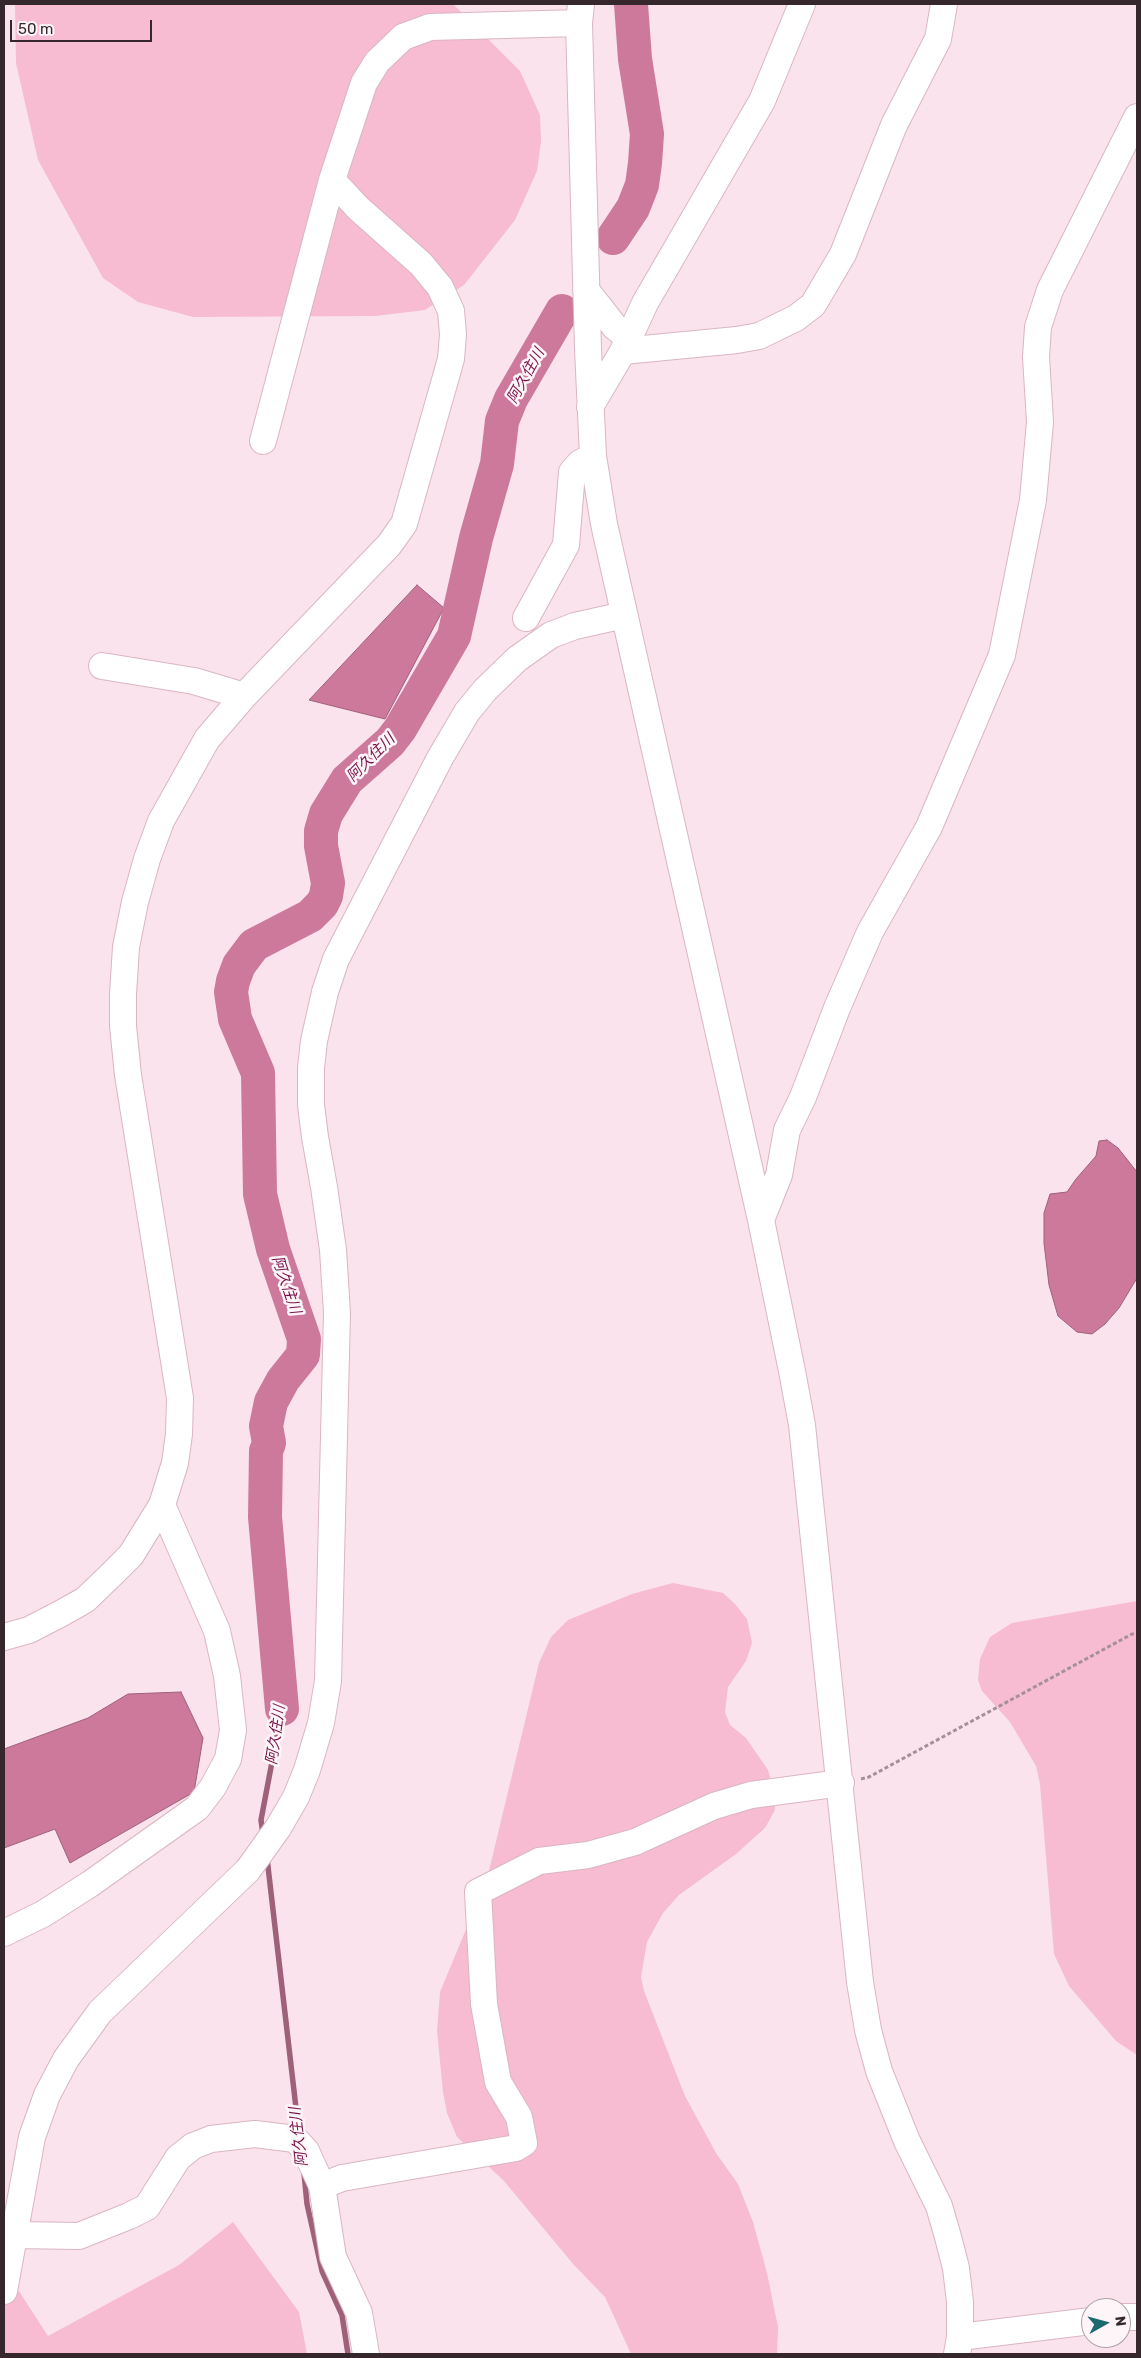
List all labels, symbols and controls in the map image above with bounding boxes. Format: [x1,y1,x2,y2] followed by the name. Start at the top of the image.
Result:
[12,10,155,42] scale bar
[18,20,53,38] text: 50 m
[504,345,548,407] water label: 阿久住川
[343,730,399,786] water label: 阿久住川
[268,1254,304,1316] water label: 阿久住川
[263,1704,289,1766] water label: 阿久住川
[286,2106,312,2168] water label: 阿久住川
[1081,2298,1131,2348] north arrow
[1111,2315,1129,2327] text: N

